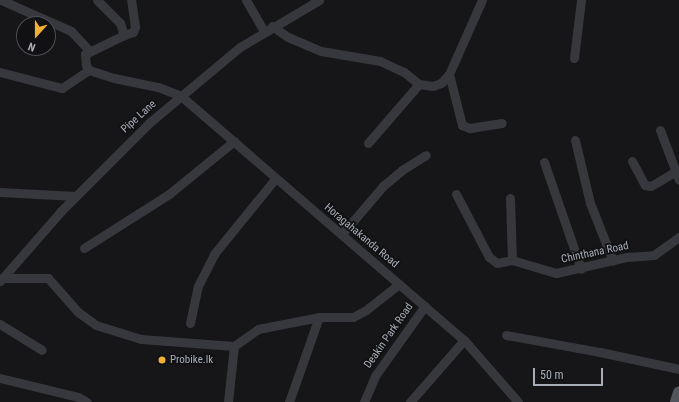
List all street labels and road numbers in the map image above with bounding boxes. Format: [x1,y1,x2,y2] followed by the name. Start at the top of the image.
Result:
[119,98,159,136] street label: Pipe Lane
[321,201,401,271] street label: Horagahakanda Road
[560,239,630,267] street label: Chinthana Road
[362,301,416,371] street label: Deakin Park Road

